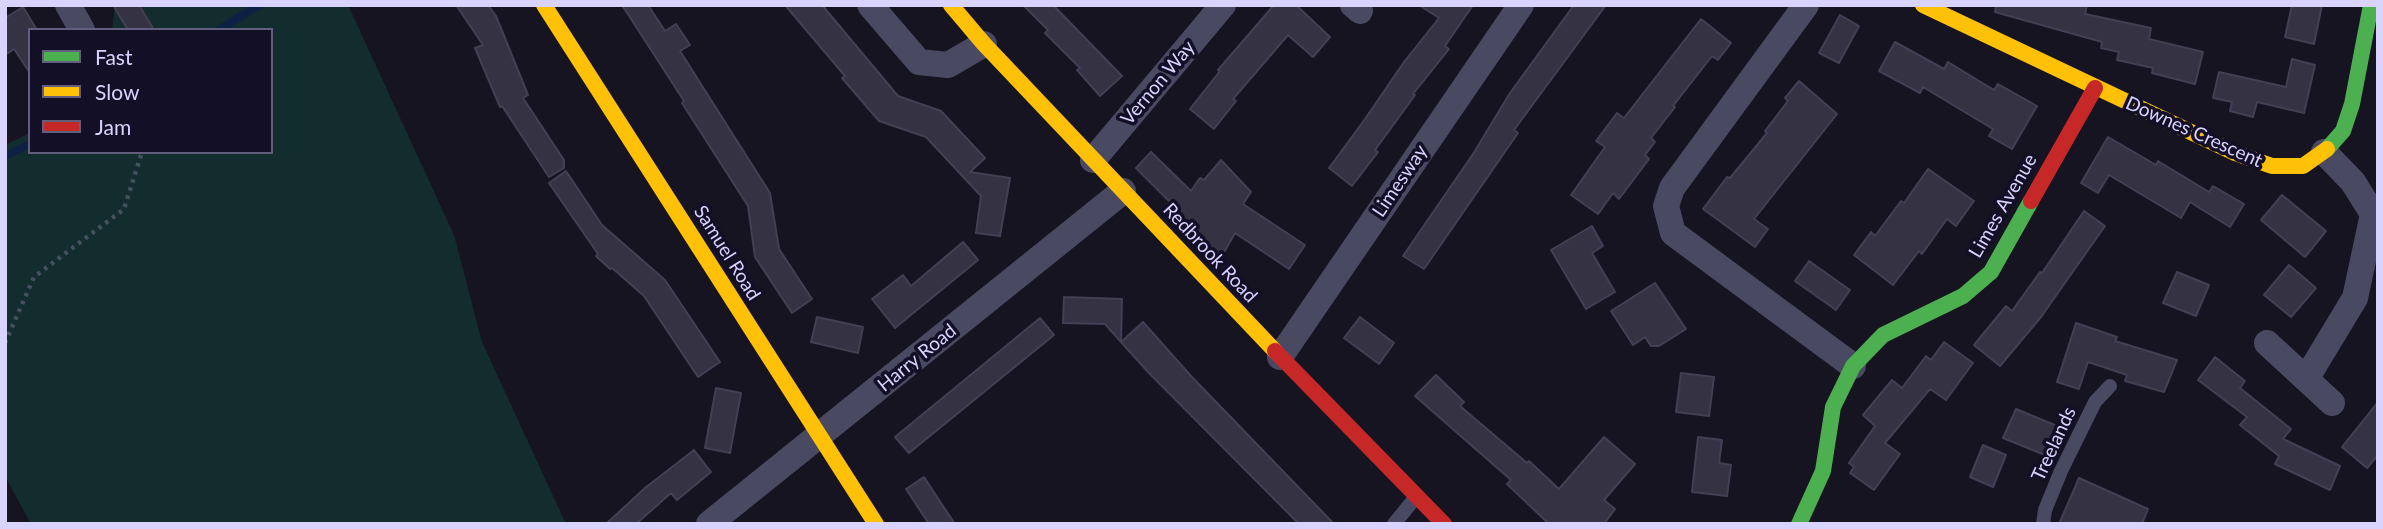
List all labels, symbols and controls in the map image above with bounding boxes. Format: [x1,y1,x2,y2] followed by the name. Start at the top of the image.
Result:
[28,28,273,154] legend
[1116,36,1200,130] street label: Vernon Way
[95,44,132,69] text: Fast
[95,79,139,104] text: Slow
[2122,92,2266,172] street label: Downes Crescent
[95,114,131,139] text: Jam
[1368,141,1432,221] street label: Limesway
[1964,150,2042,262] street label: Limes Avenue
[1158,199,1262,307] street label: Redbrook Road
[689,201,765,305] street label: Samuel Road
[873,319,961,397] street label: Harry Road
[2027,403,2081,485] street label: Treelands

